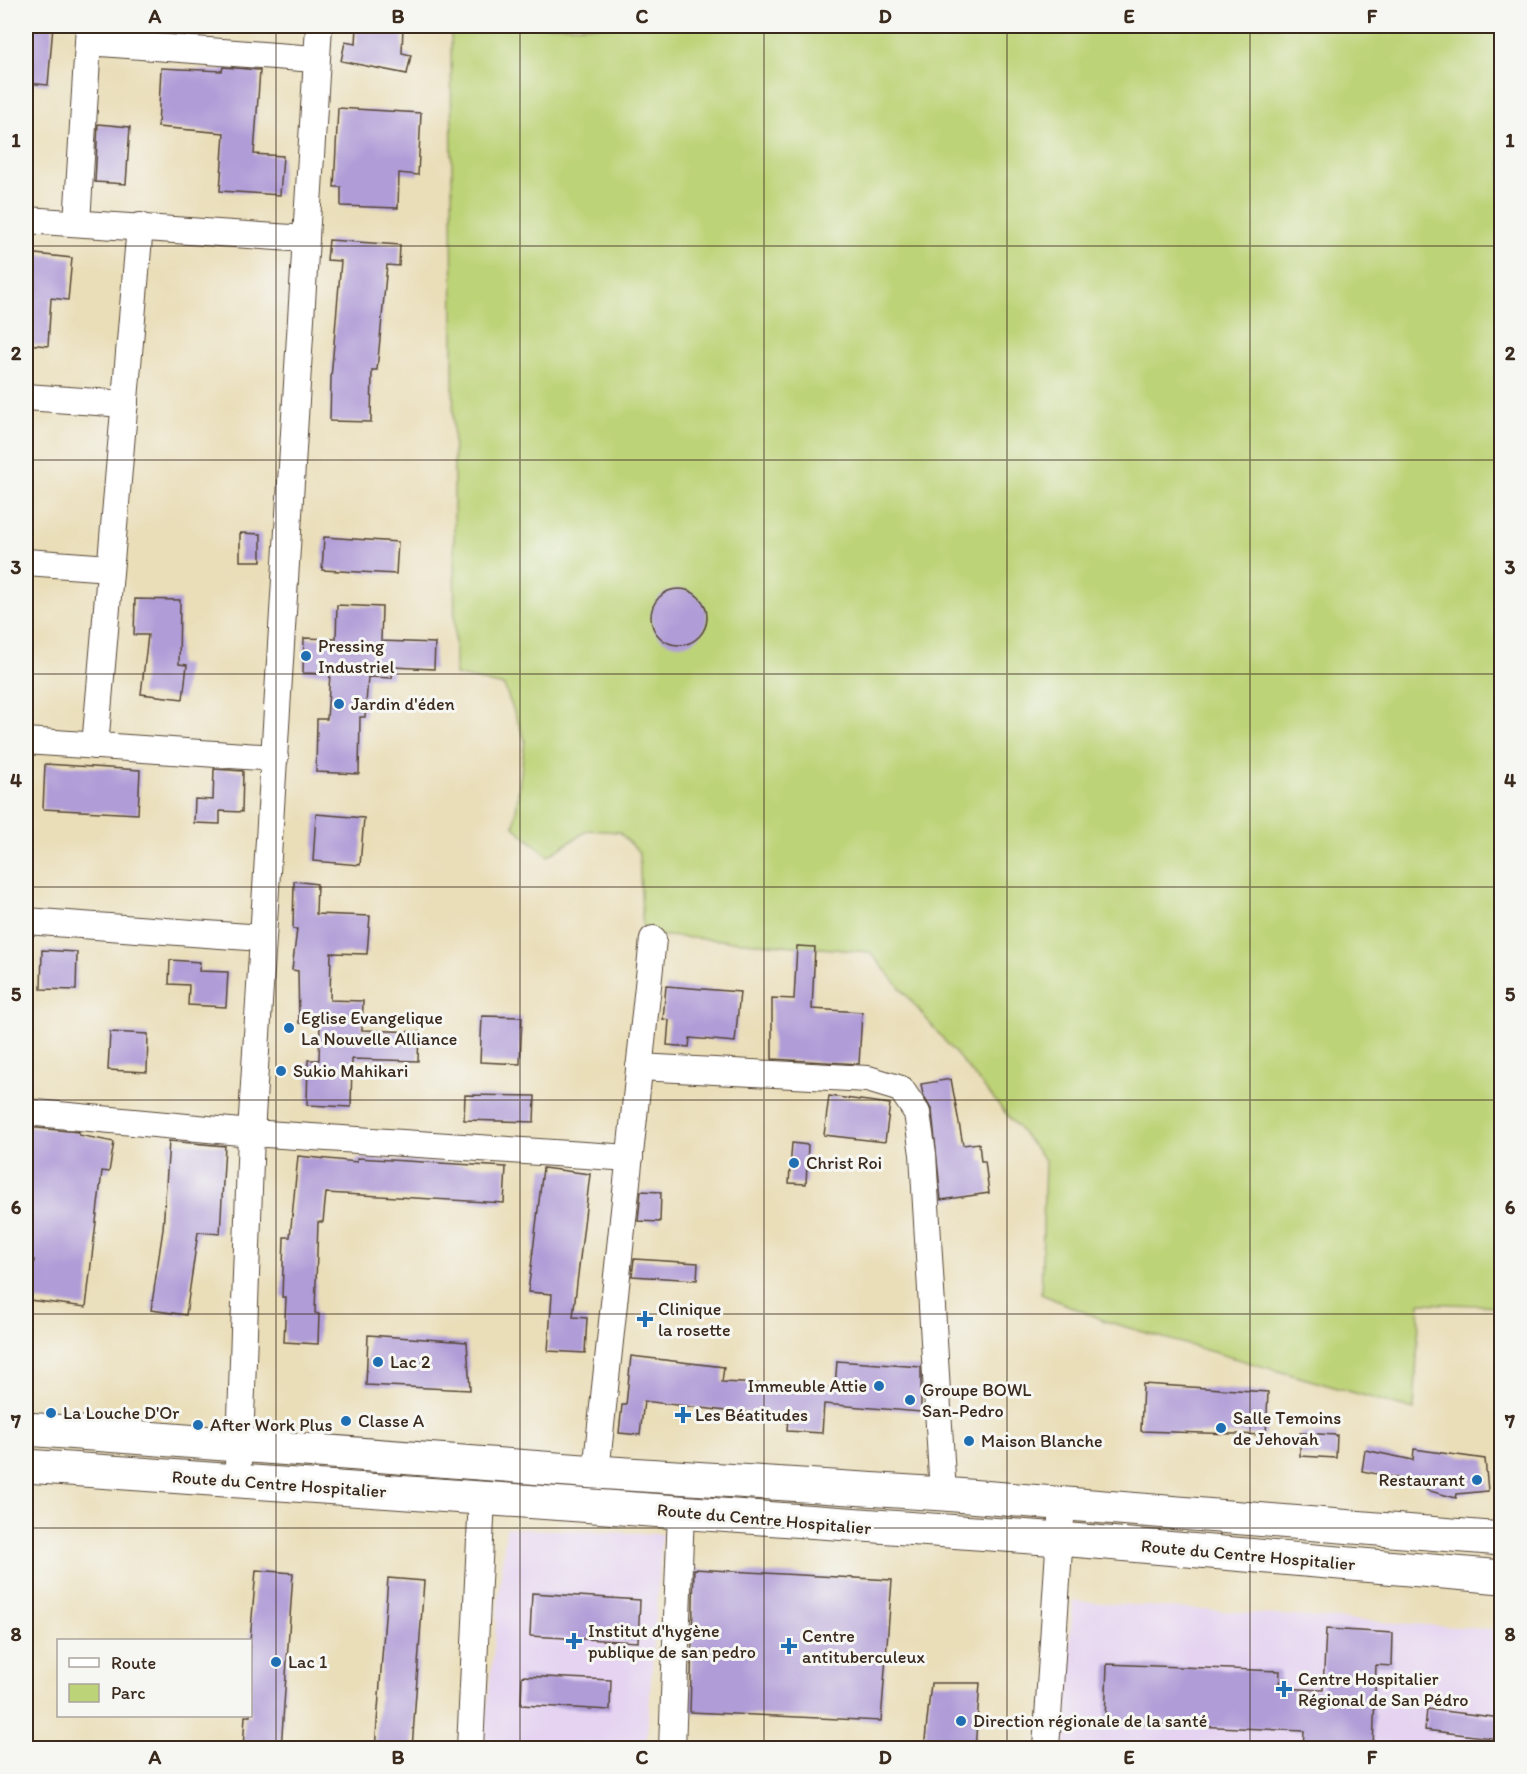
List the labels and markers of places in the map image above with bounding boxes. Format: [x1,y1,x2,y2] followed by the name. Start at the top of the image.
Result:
[318,635,395,678] place label: Pressing Industriel
[299,649,313,663] marker: Pressing Industriel
[351,693,455,715] place label: Jardin d'éden
[332,697,346,711] marker: Jardin d'éden
[301,1007,457,1050] place label: Eglise Evangelique La Nouvelle Alliance
[282,1021,296,1035] marker: Eglise Evangelique La Nouvelle Alliance
[293,1060,408,1082] place label: Sukio Mahikari
[274,1064,288,1078] marker: Sukio Mahikari
[806,1152,882,1174] place label: Christ Roi
[787,1156,801,1170] marker: Christ Roi
[658,1298,731,1341] place label: Clinique la rosette
[636,1310,654,1328] marker: Clinique la rosette
[390,1351,431,1373] place label: Lac 2
[371,1355,385,1369] marker: Lac 2
[748,1375,867,1397] place label: Immeuble Attie
[872,1379,886,1393] marker: Immeuble Attie
[922,1379,1031,1422] place label: Groupe BOWL San-Pedro
[903,1393,917,1407] marker: Groupe BOWL San-Pedro
[63,1402,180,1424] place label: La Louche D'Or
[695,1404,808,1426] place label: Les Béatitudes
[44,1406,58,1420] marker: La Louche D'Or
[1233,1407,1341,1450] place label: Salle Temoins de Jehovah
[676,1408,690,1422] marker: Les Béatitudes
[358,1410,425,1432] place label: Classe A
[210,1414,333,1436] place label: After Work Plus
[339,1414,353,1428] marker: Classe A
[191,1418,205,1432] marker: After Work Plus
[1214,1421,1228,1435] marker: Salle Temoins de Jehovah
[981,1430,1103,1452] place label: Maison Blanche
[962,1434,976,1448] marker: Maison Blanche
[1379,1469,1465,1491] place label: Restaurant
[1470,1473,1484,1487] marker: Restaurant
[588,1620,756,1663] place label: Institut d'hygène publique de san pedro
[802,1625,925,1668] place label: Centre antituberculeux
[565,1632,583,1650] marker: Institut d'hygène publique de san pedro
[780,1637,798,1655] marker: Centre antituberculeux
[288,1651,327,1673] place label: Lac 1
[269,1655,283,1669] marker: Lac 1
[1298,1668,1469,1711] place label: Centre Hospitalier Régional de San Pédro
[1275,1680,1293,1698] marker: Centre Hospitalier Régional de San Pédro
[973,1710,1207,1732] place label: Direction régionale de la santé
[954,1714,968,1728] marker: Direction régionale de la santé

